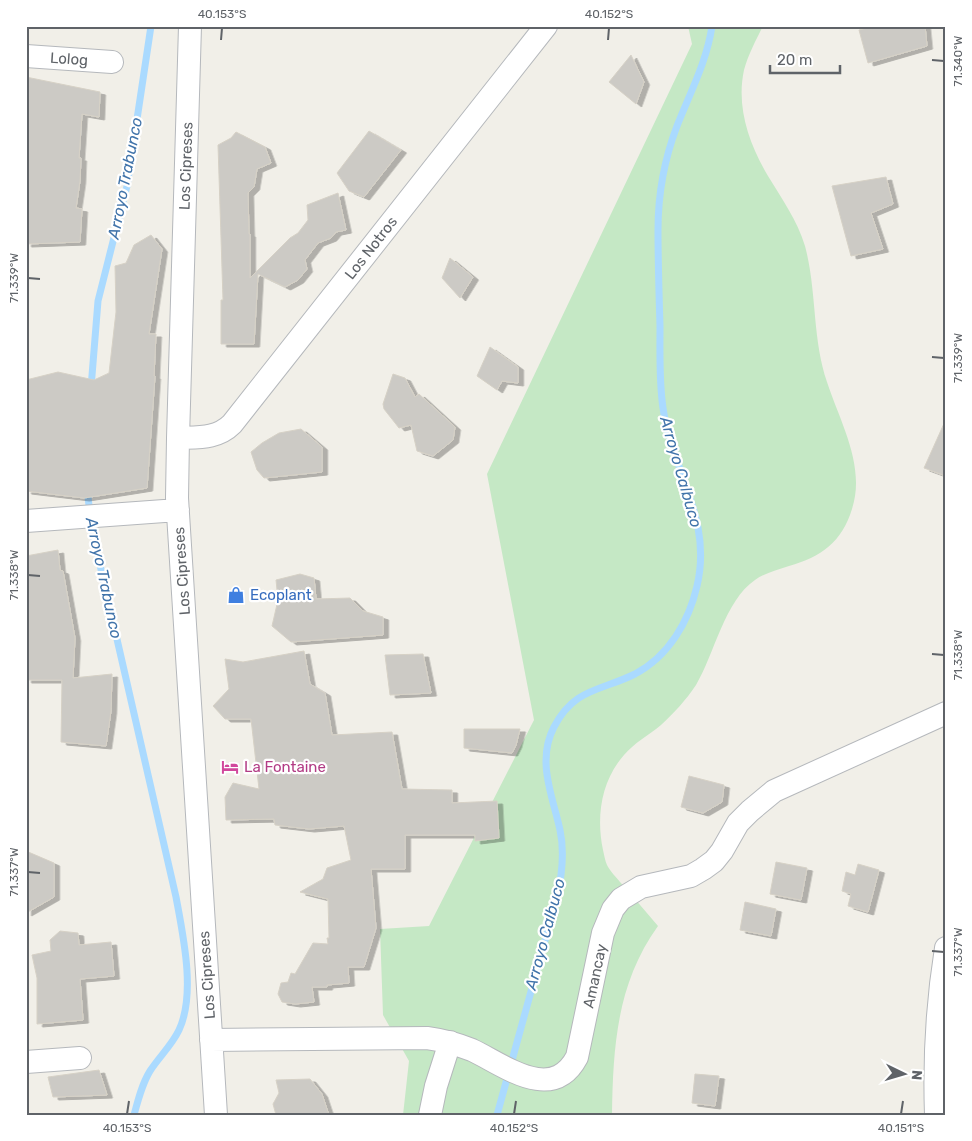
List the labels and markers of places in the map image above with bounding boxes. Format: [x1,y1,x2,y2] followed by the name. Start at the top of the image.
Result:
[226,585,246,605] shop icon: Ecoplant
[250,586,312,604] place label: Ecoplant
[220,757,240,777] hotel icon: La Fontaine
[244,758,326,776] place label: La Fontaine

